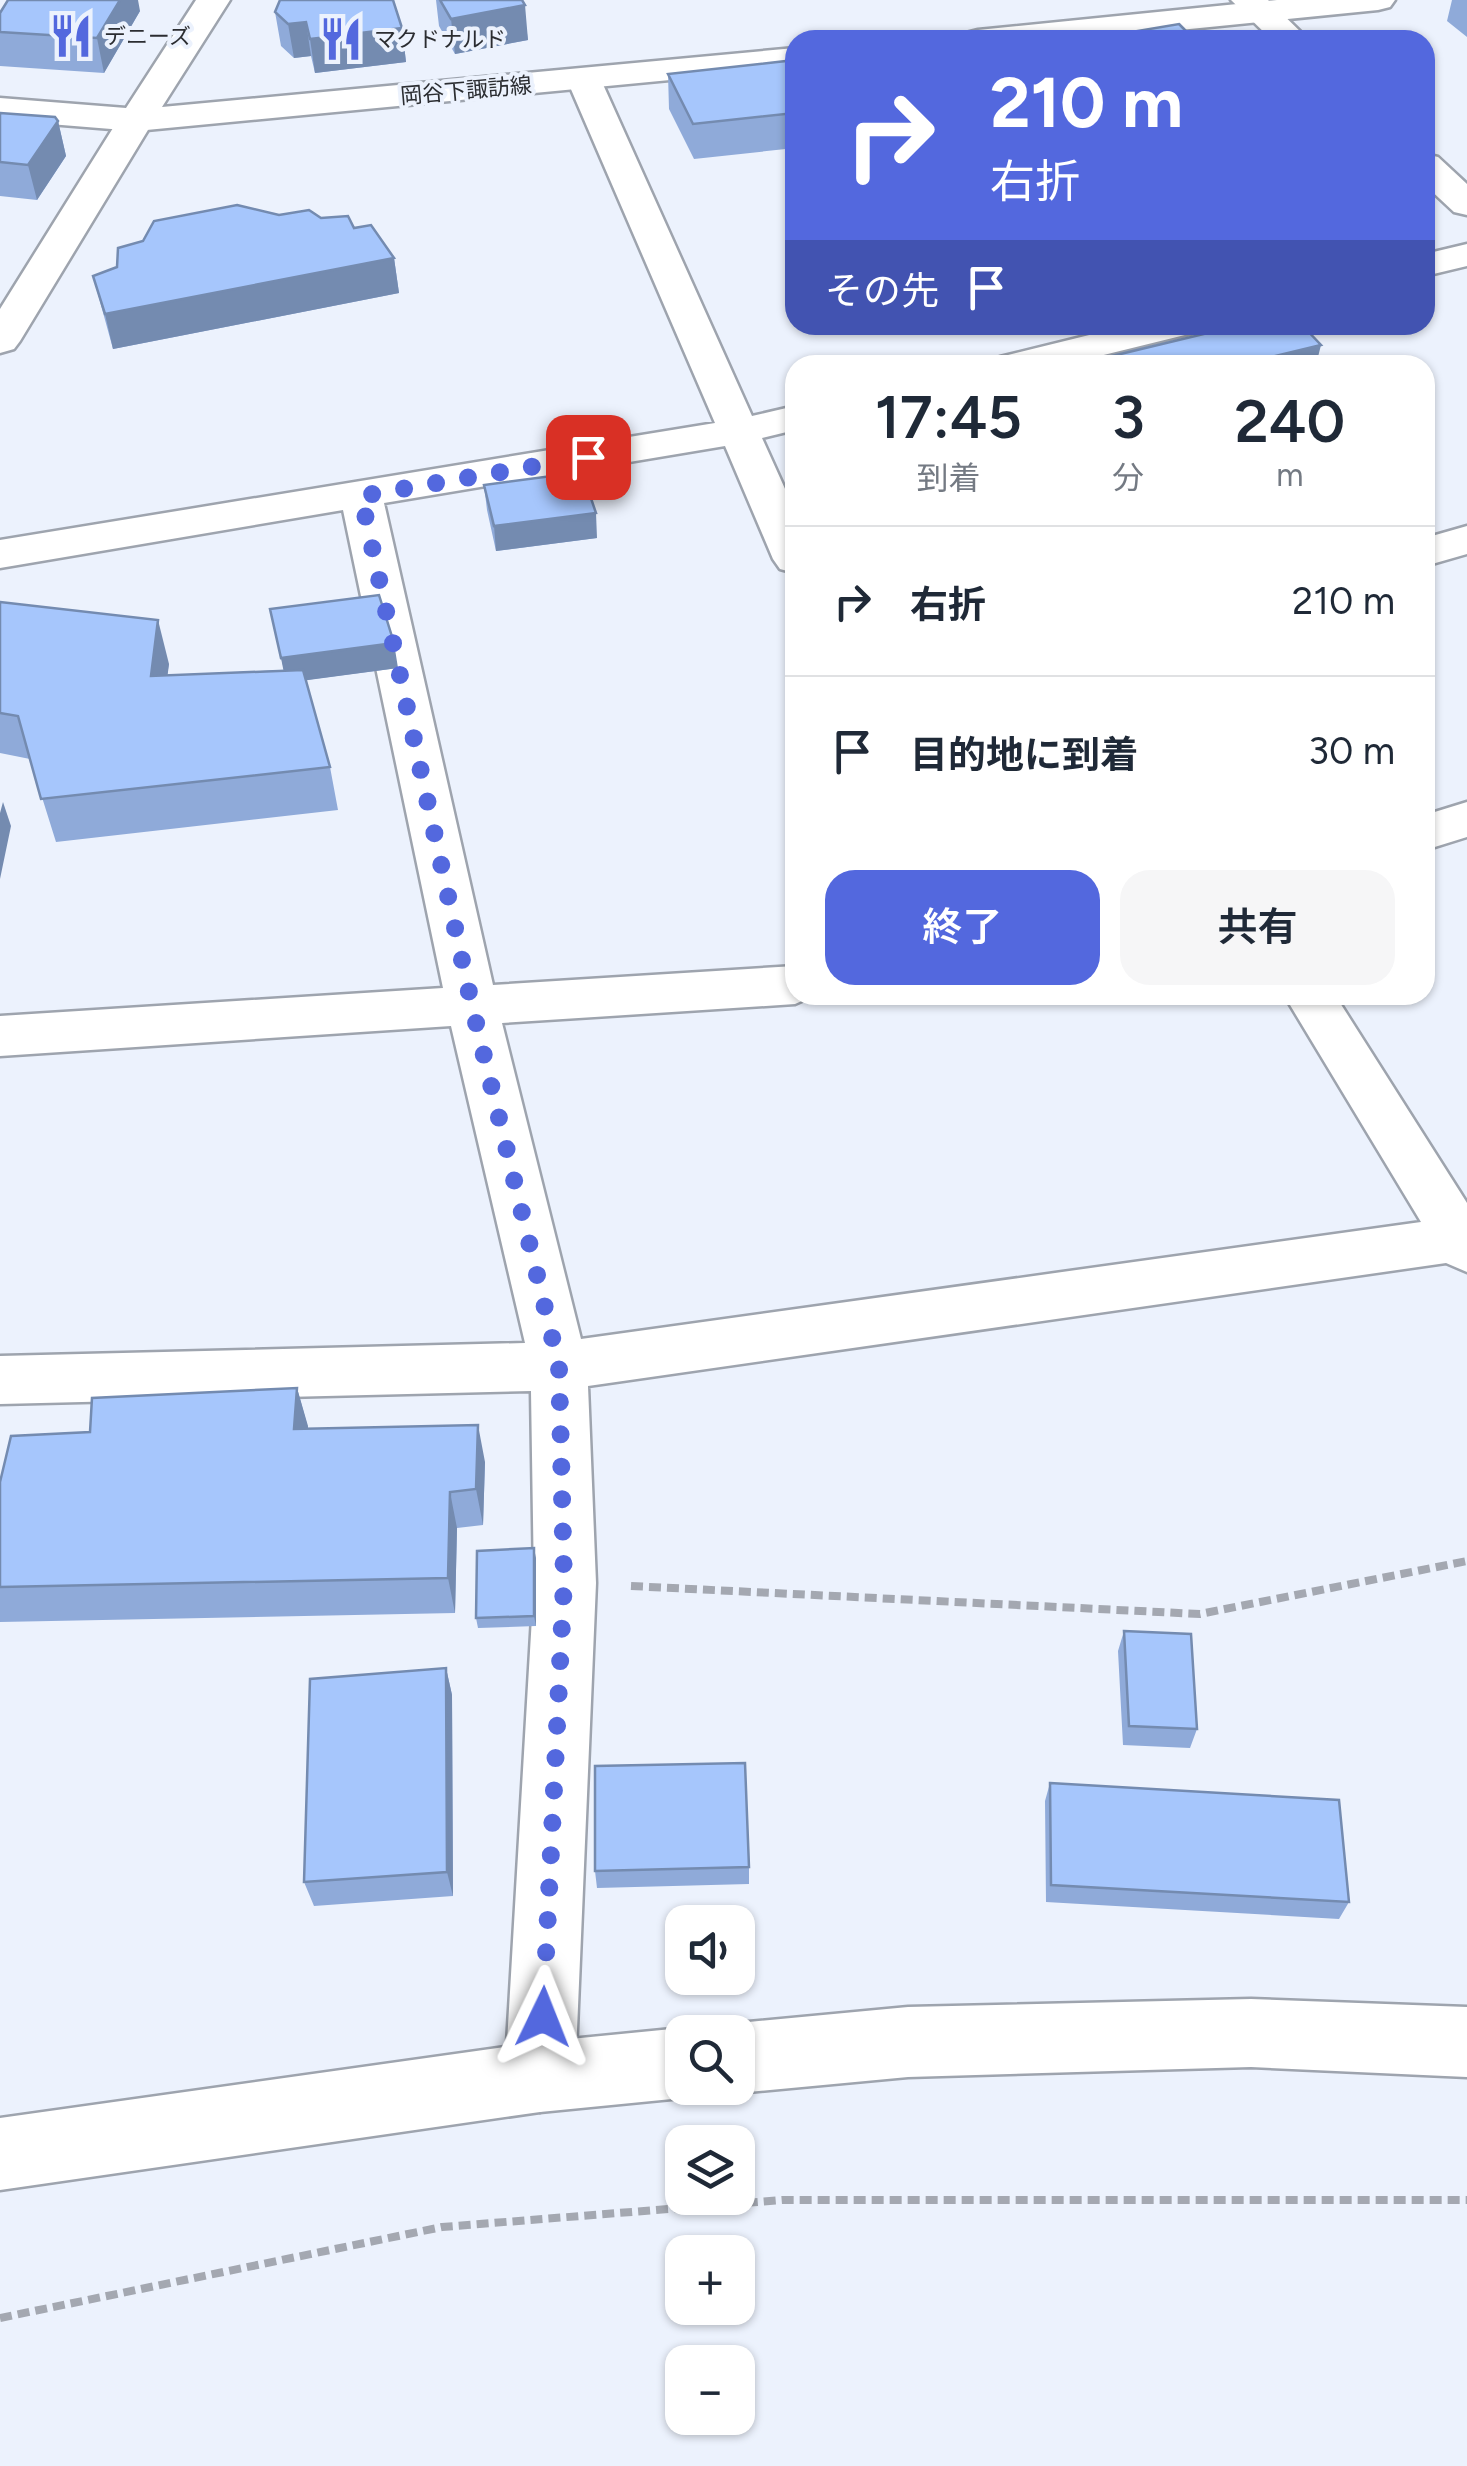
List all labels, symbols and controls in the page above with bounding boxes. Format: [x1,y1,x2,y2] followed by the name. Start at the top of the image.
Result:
[47,12,95,60] restaurant icon: デニーズ
[317,15,365,63] restaurant icon: マクドナルド
[104,23,191,50] place label: デニーズ
[374,26,506,53] place label: マクドナルド
[990,60,1183,145] text: 210 m
[825,70,955,200] icon: right
[399,71,533,110] street label: 岡谷下諏訪線
[990,154,1080,208] text: 右折
[959,260,1014,315] icon: arrive
[825,268,939,314] text: その先
[875,381,1022,453] text: 17:45
[1112,381,1145,453] text: 3
[1235,385,1345,457] text: 240
[546,415,631,500] pin
[561,430,616,485] icon: arrive
[1276,456,1304,494] text: m
[916,459,980,497] text: 到着
[1112,459,1144,497] text: 分
[825,574,880,629] icon: right
[1292,578,1395,624] text: 210 m
[910,582,986,628] text: 右折
[825,724,880,779] icon: arrive
[1308,728,1395,774] text: 30 m
[910,732,1138,778] text: 目的地に到着
[825,870,1100,985] button: 終了
[1120,870,1395,985] button: 共有
[665,1905,755,2435] map controls
[665,1905,755,1995] button: sound
[491,1965,595,2069] position arrow
[665,2015,755,2105] button: search
[665,2125,755,2215] button: layers
[665,2235,755,2325] button: +
[665,2345,755,2435] button: −

